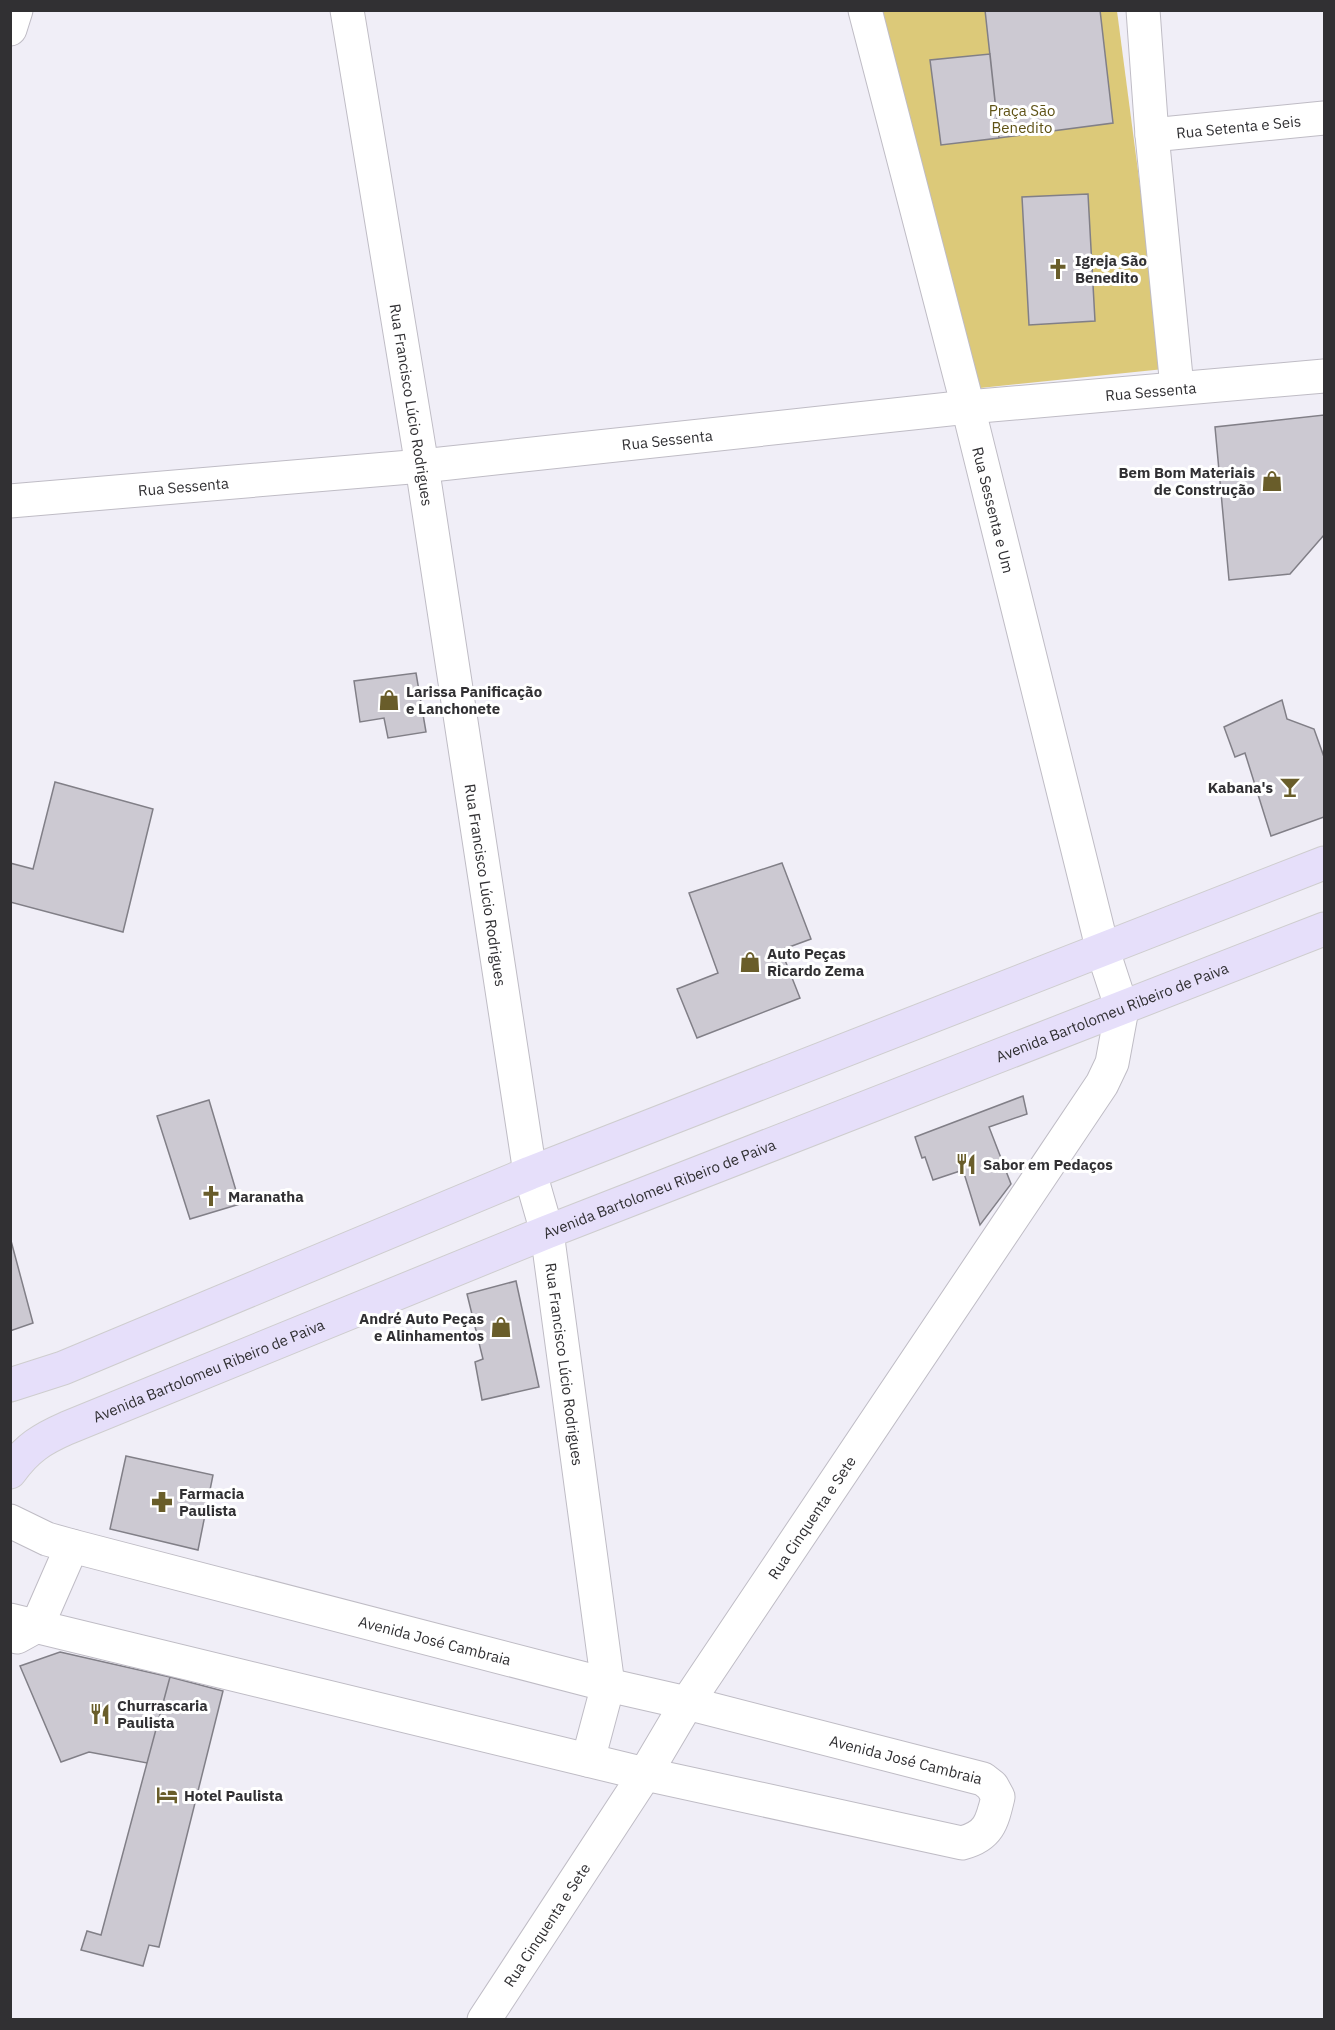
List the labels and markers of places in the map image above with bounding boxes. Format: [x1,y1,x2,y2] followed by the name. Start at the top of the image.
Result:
[1075,251,1147,287] place label: Igreja São Benedito
[1046,257,1070,281] church icon: Igreja São Benedito
[1119,463,1255,499] place label: Bem Bom Materiais de Construção
[1260,469,1284,493] shop icon: Bem Bom Materiais de Construção
[406,682,542,718] place label: Larissa Panificação e Lanchonete
[377,688,401,712] shop icon: Larissa Panificação e Lanchonete
[1278,775,1302,799] bar icon: Kabana's
[1208,778,1273,797] place label: Kabana's
[767,944,865,980] place label: Auto Peças Ricardo Zema
[738,950,762,974] shop icon: Auto Peças Ricardo Zema
[954,1152,978,1176] restaurant icon: Sabor em Pedaços
[983,1155,1113,1174] place label: Sabor em Pedaços
[199,1184,223,1208] church icon: Maranatha
[228,1187,304,1206] place label: Maranatha
[359,1309,484,1345] place label: André Auto Peças e Alinhamentos
[489,1315,513,1339] shop icon: André Auto Peças e Alinhamentos
[179,1484,245,1520] place label: Farmacia Paulista
[150,1490,174,1514] pharmacy icon: Farmacia Paulista
[117,1696,208,1732] place label: Churrascaria Paulista
[88,1702,112,1726] restaurant icon: Churrascaria Paulista
[155,1783,179,1807] hotel icon: Hotel Paulista
[184,1786,284,1805] place label: Hotel Paulista

